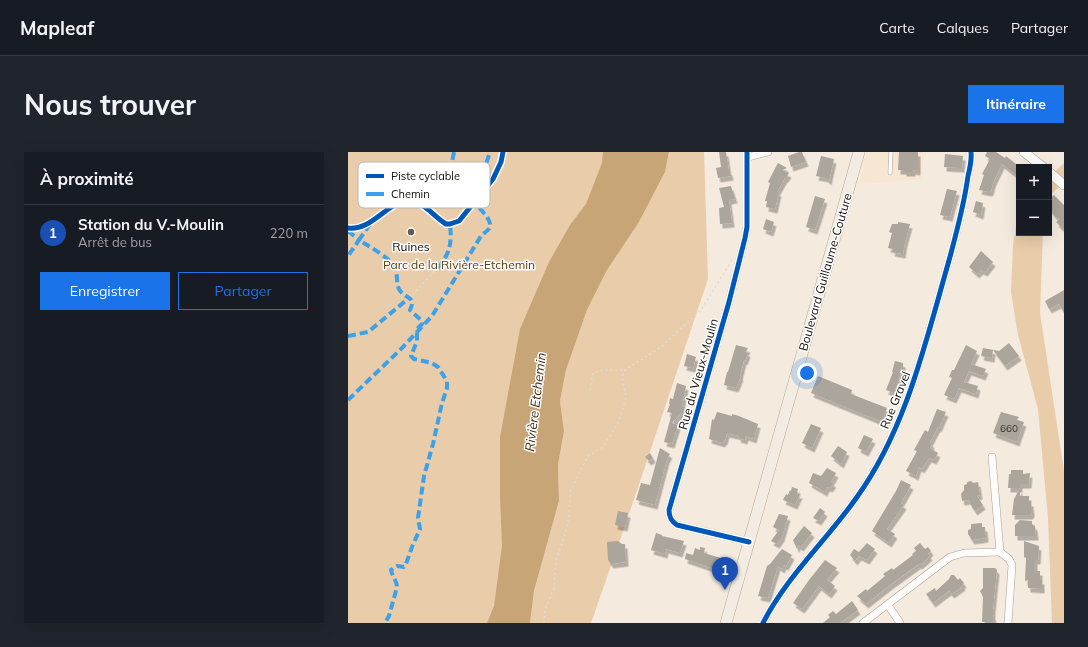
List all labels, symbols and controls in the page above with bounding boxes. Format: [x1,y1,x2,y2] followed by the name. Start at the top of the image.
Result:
[20,16,94,40] text: Mapleaf
[879,19,915,37] text: Carte
[937,19,989,37] text: Calques
[1011,19,1068,37] text: Partager
[968,85,1064,123] button: Itinéraire
[24,87,196,122] text: Nous trouver
[358,162,490,208] legend
[1016,164,1052,236] map controls
[1016,164,1052,200] button: +
[40,168,134,189] text: À proximité
[391,169,460,183] text: Piste cyclable
[391,187,430,201] text: Chemin
[795,191,855,353] street label: Boulevard Guillaume-Couture
[1016,200,1052,236] button: −
[78,215,224,234] text: Station du V.-Moulin
[49,225,57,241] text: 1
[270,225,308,241] text: 220 m
[406,227,416,237] marker: Ruines
[78,234,152,250] text: Arrêt de bus
[392,239,430,254] place label: Ruines
[383,257,535,272] park label: Parc de la Rivière-Etchemin
[40,272,170,310] button: Enregistrer
[178,272,308,310] button: Partager
[675,317,721,431] street label: Rue du Vieux-Moulin
[521,352,549,452] water label: Rivière Etchemin
[797,363,817,383] your location
[877,369,913,431] street label: Rue Gravel
[1000,422,1018,435] house number: 660
[712,557,738,590] pin: 1

